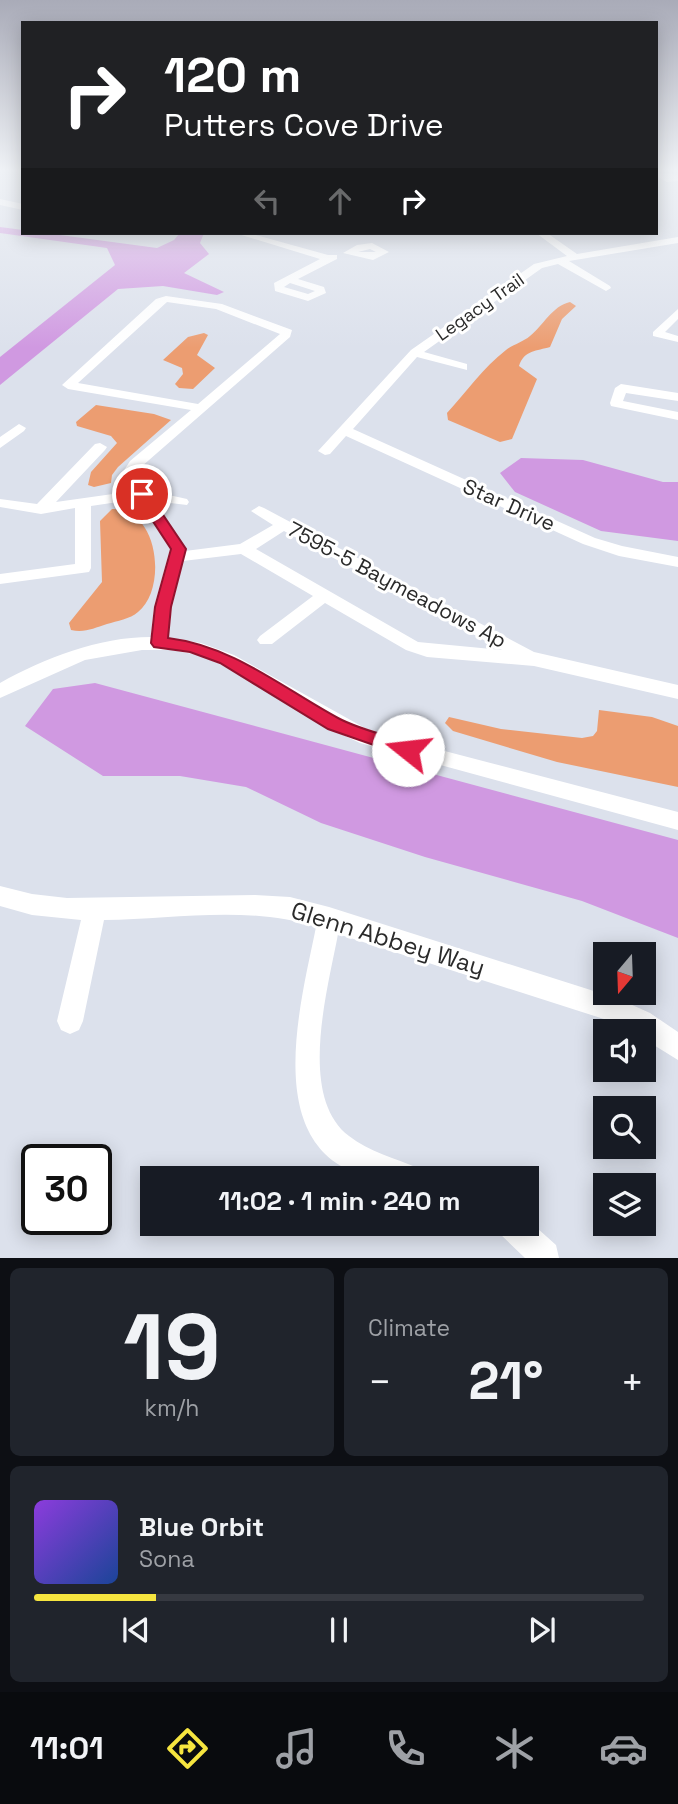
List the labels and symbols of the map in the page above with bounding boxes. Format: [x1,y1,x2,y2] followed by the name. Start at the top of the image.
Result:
[431,268,528,346] street label: Legacy Trail
[112,464,172,524] pin
[459,472,560,537] street label: Star Drive
[283,515,511,654] street label: 7595-5 Baymeadows Ap
[371,713,445,787] position arrow
[287,894,489,983] street label: Glenn Abbey Way
[593,942,656,1004] north arrow
[21,1144,112,1235] speed limit sign: 30

